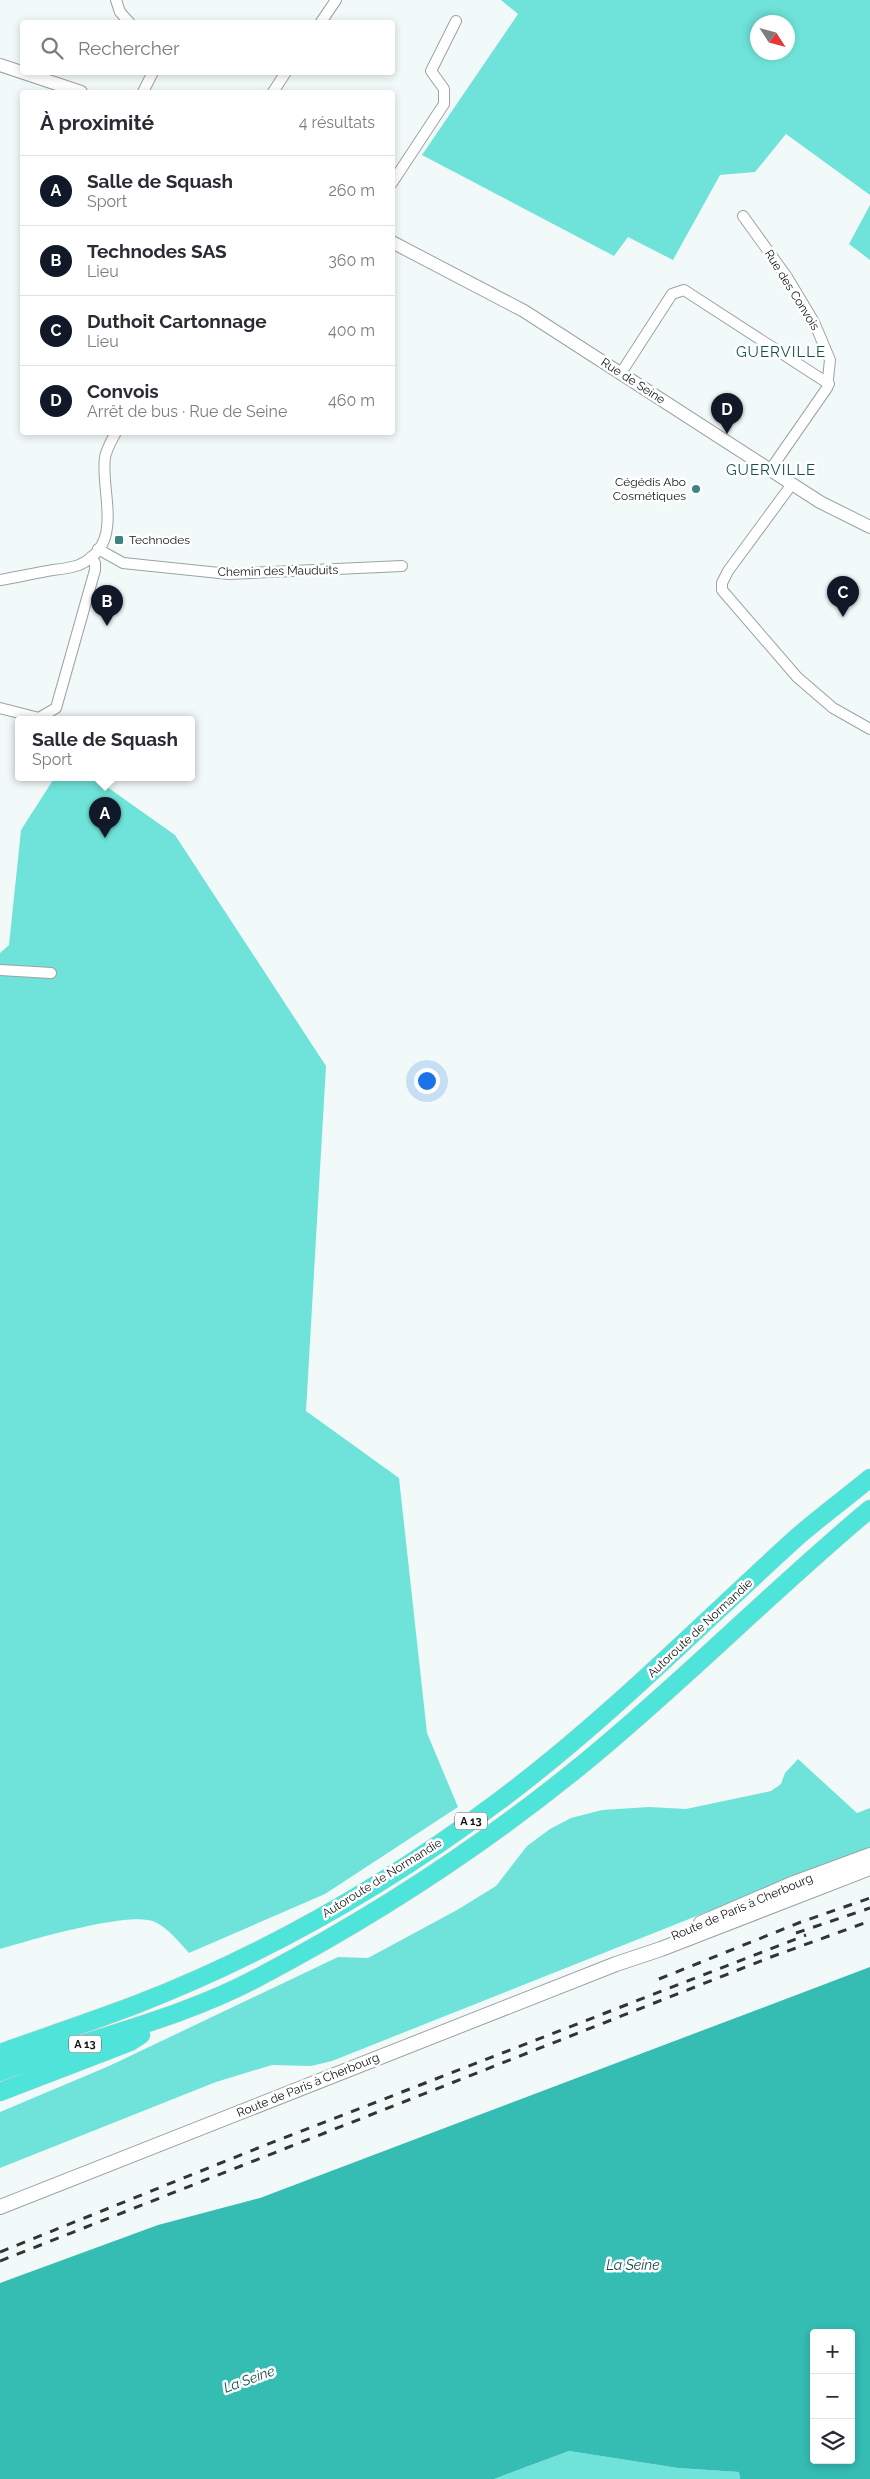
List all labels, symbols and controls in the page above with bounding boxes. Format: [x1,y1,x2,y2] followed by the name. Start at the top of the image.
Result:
[750,15,795,60] north arrow
[20,20,395,75] search box
[38,34,66,62] icon: search
[78,37,180,59] text: Rechercher
[40,110,154,135] text: À proximité
[299,113,375,132] text: 4 résultats
[87,170,233,192] text: Salle de Squash
[51,181,61,200] text: A
[328,181,375,200] text: 260 m
[87,192,127,211] text: Sport
[87,240,227,262] text: Technodes SAS
[762,247,822,333] street label: Rue des Convois
[51,251,61,270] text: B
[328,251,375,270] text: 360 m
[87,262,119,281] text: Lieu
[87,310,267,332] text: Duthoit Cartonnage
[51,321,61,340] text: C
[328,321,375,340] text: 400 m
[87,332,119,351] text: Lieu
[736,343,826,361] district label: GUERVILLE
[598,355,668,407] street label: Rue de Seine
[87,380,159,402] text: Convois
[50,391,62,410] text: D
[328,391,375,410] text: 460 m
[711,393,743,434] pin: D
[87,402,287,421] text: Arrêt de bus · Rue de Seine
[726,461,816,479] district label: GUERVILLE
[613,475,686,503] place label: Cégédis Abo Cosmétiques
[690,483,702,495] marker: Cégédis Abo Cosmétiques
[129,533,190,547] place label: Technodes
[113,534,125,546] marker: Technodes
[218,563,339,579] street label: Chemin des Mauduits
[827,576,859,617] pin: C
[91,585,123,626] pin: B
[15,716,195,781] popup
[32,728,178,750] text: Salle de Squash
[32,750,72,769] text: Sport
[89,797,121,838] pin: A
[414,1068,440,1094] your location
[645,1576,755,1680] street label: Autoroute de Normandie
[455,1812,487,1830] road number: A 13
[320,1835,444,1921] street label: Autoroute de Normandie
[669,1871,815,1943] street label: Route de Paris à Cherbourg
[69,2036,101,2052] road number: A 13
[235,2050,381,2120] street label: Route de Paris à Cherbourg
[606,2257,660,2273] water label: La Seine
[810,2329,855,2464] map controls
[810,2329,855,2374] button: +
[221,2362,277,2396] water label: La Seine
[810,2374,855,2419] button: −
[810,2419,855,2464] button: layers

